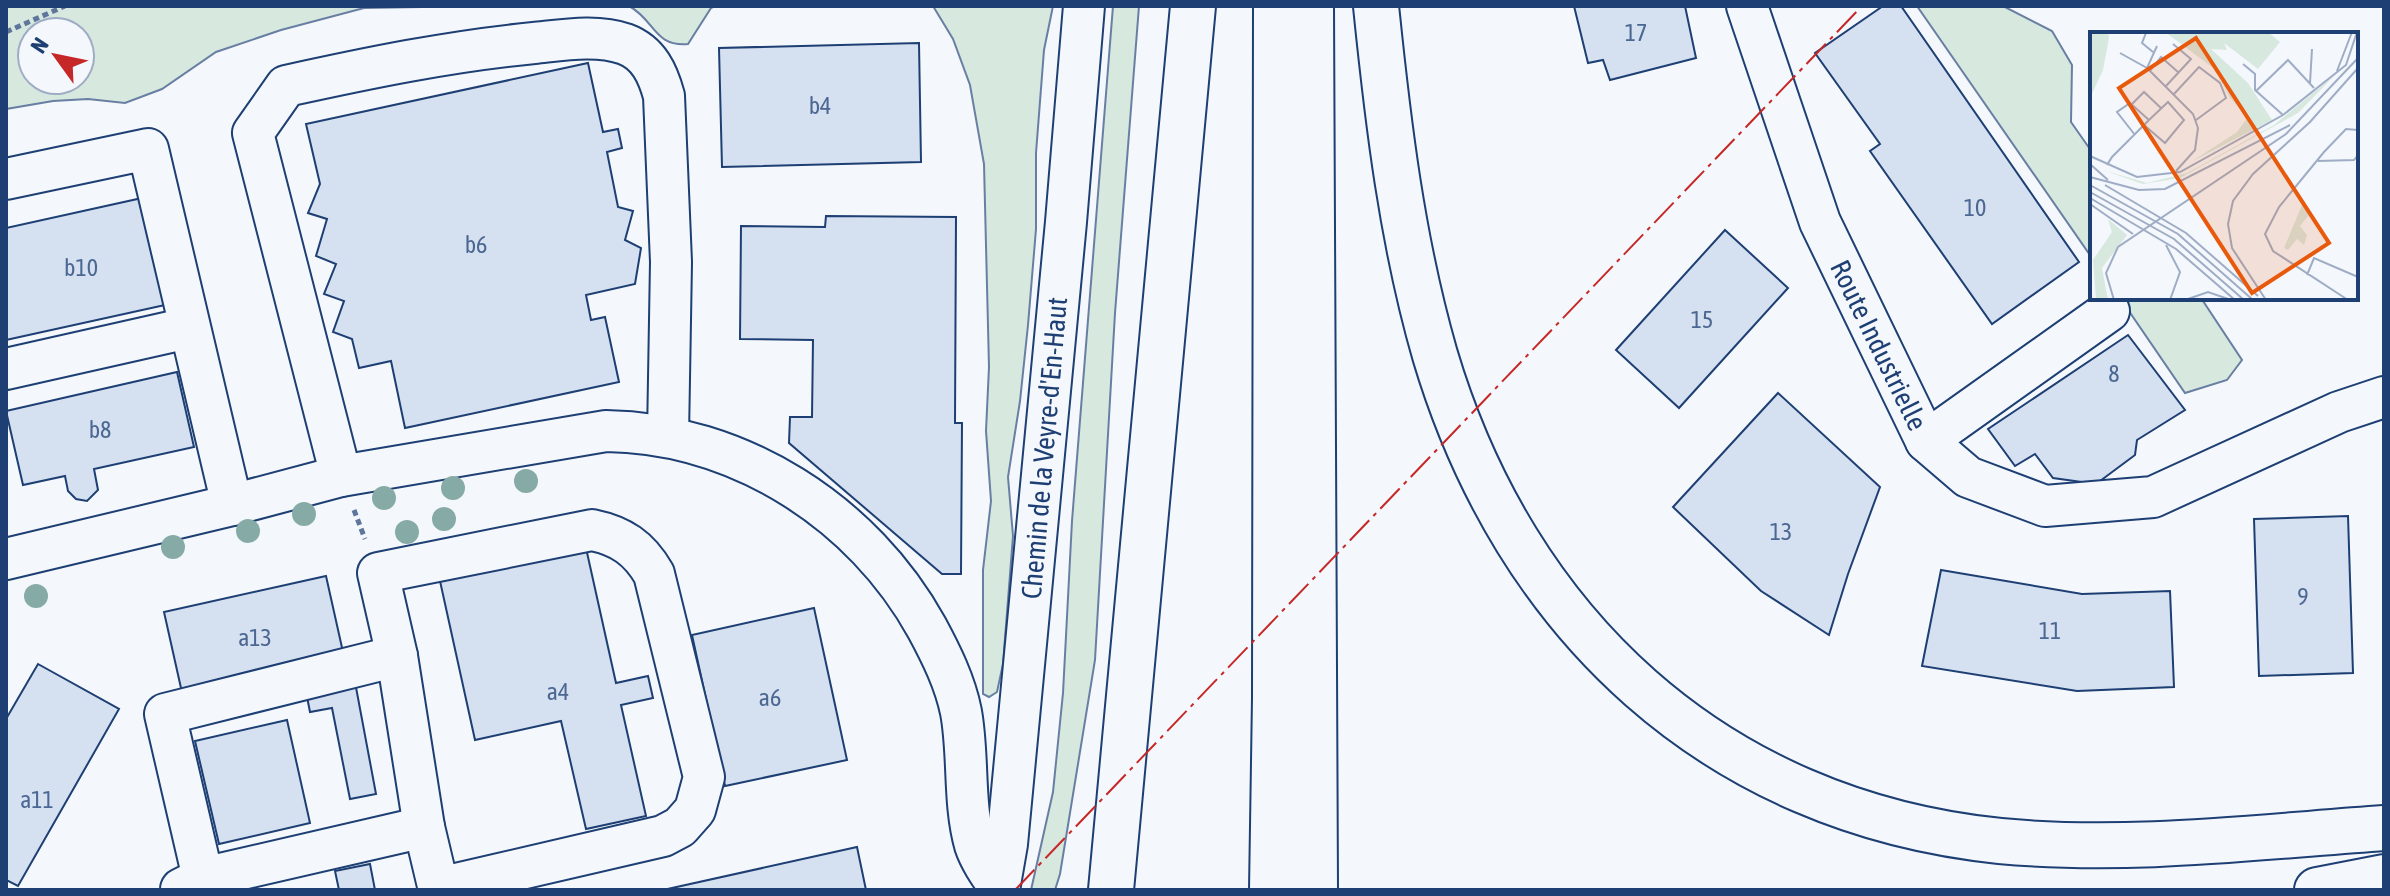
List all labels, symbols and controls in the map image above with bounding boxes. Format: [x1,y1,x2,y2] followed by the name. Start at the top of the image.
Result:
[16,16,96,96] north arrow
[1625,19,1647,46] house number: 17
[2090,32,2358,300] inset map
[25,33,54,58] text: N
[809,92,831,119] house number: b4
[1964,194,1986,221] house number: 10
[465,231,487,258] house number: b6
[64,254,98,281] house number: b10
[1824,255,1934,435] street label: Route Industrielle
[1015,296,1073,600] street label: Chemin de la Veyre-d'En-Haut
[1691,306,1713,333] house number: 15
[2108,360,2120,387] house number: 8
[89,416,111,443] house number: b8
[1770,518,1792,545] house number: 13
[2297,583,2309,610] house number: 9
[2039,617,2061,644] house number: 11
[238,624,272,651] house number: a13
[547,678,569,705] house number: a4
[759,684,781,711] house number: a6
[20,786,54,813] house number: a11

